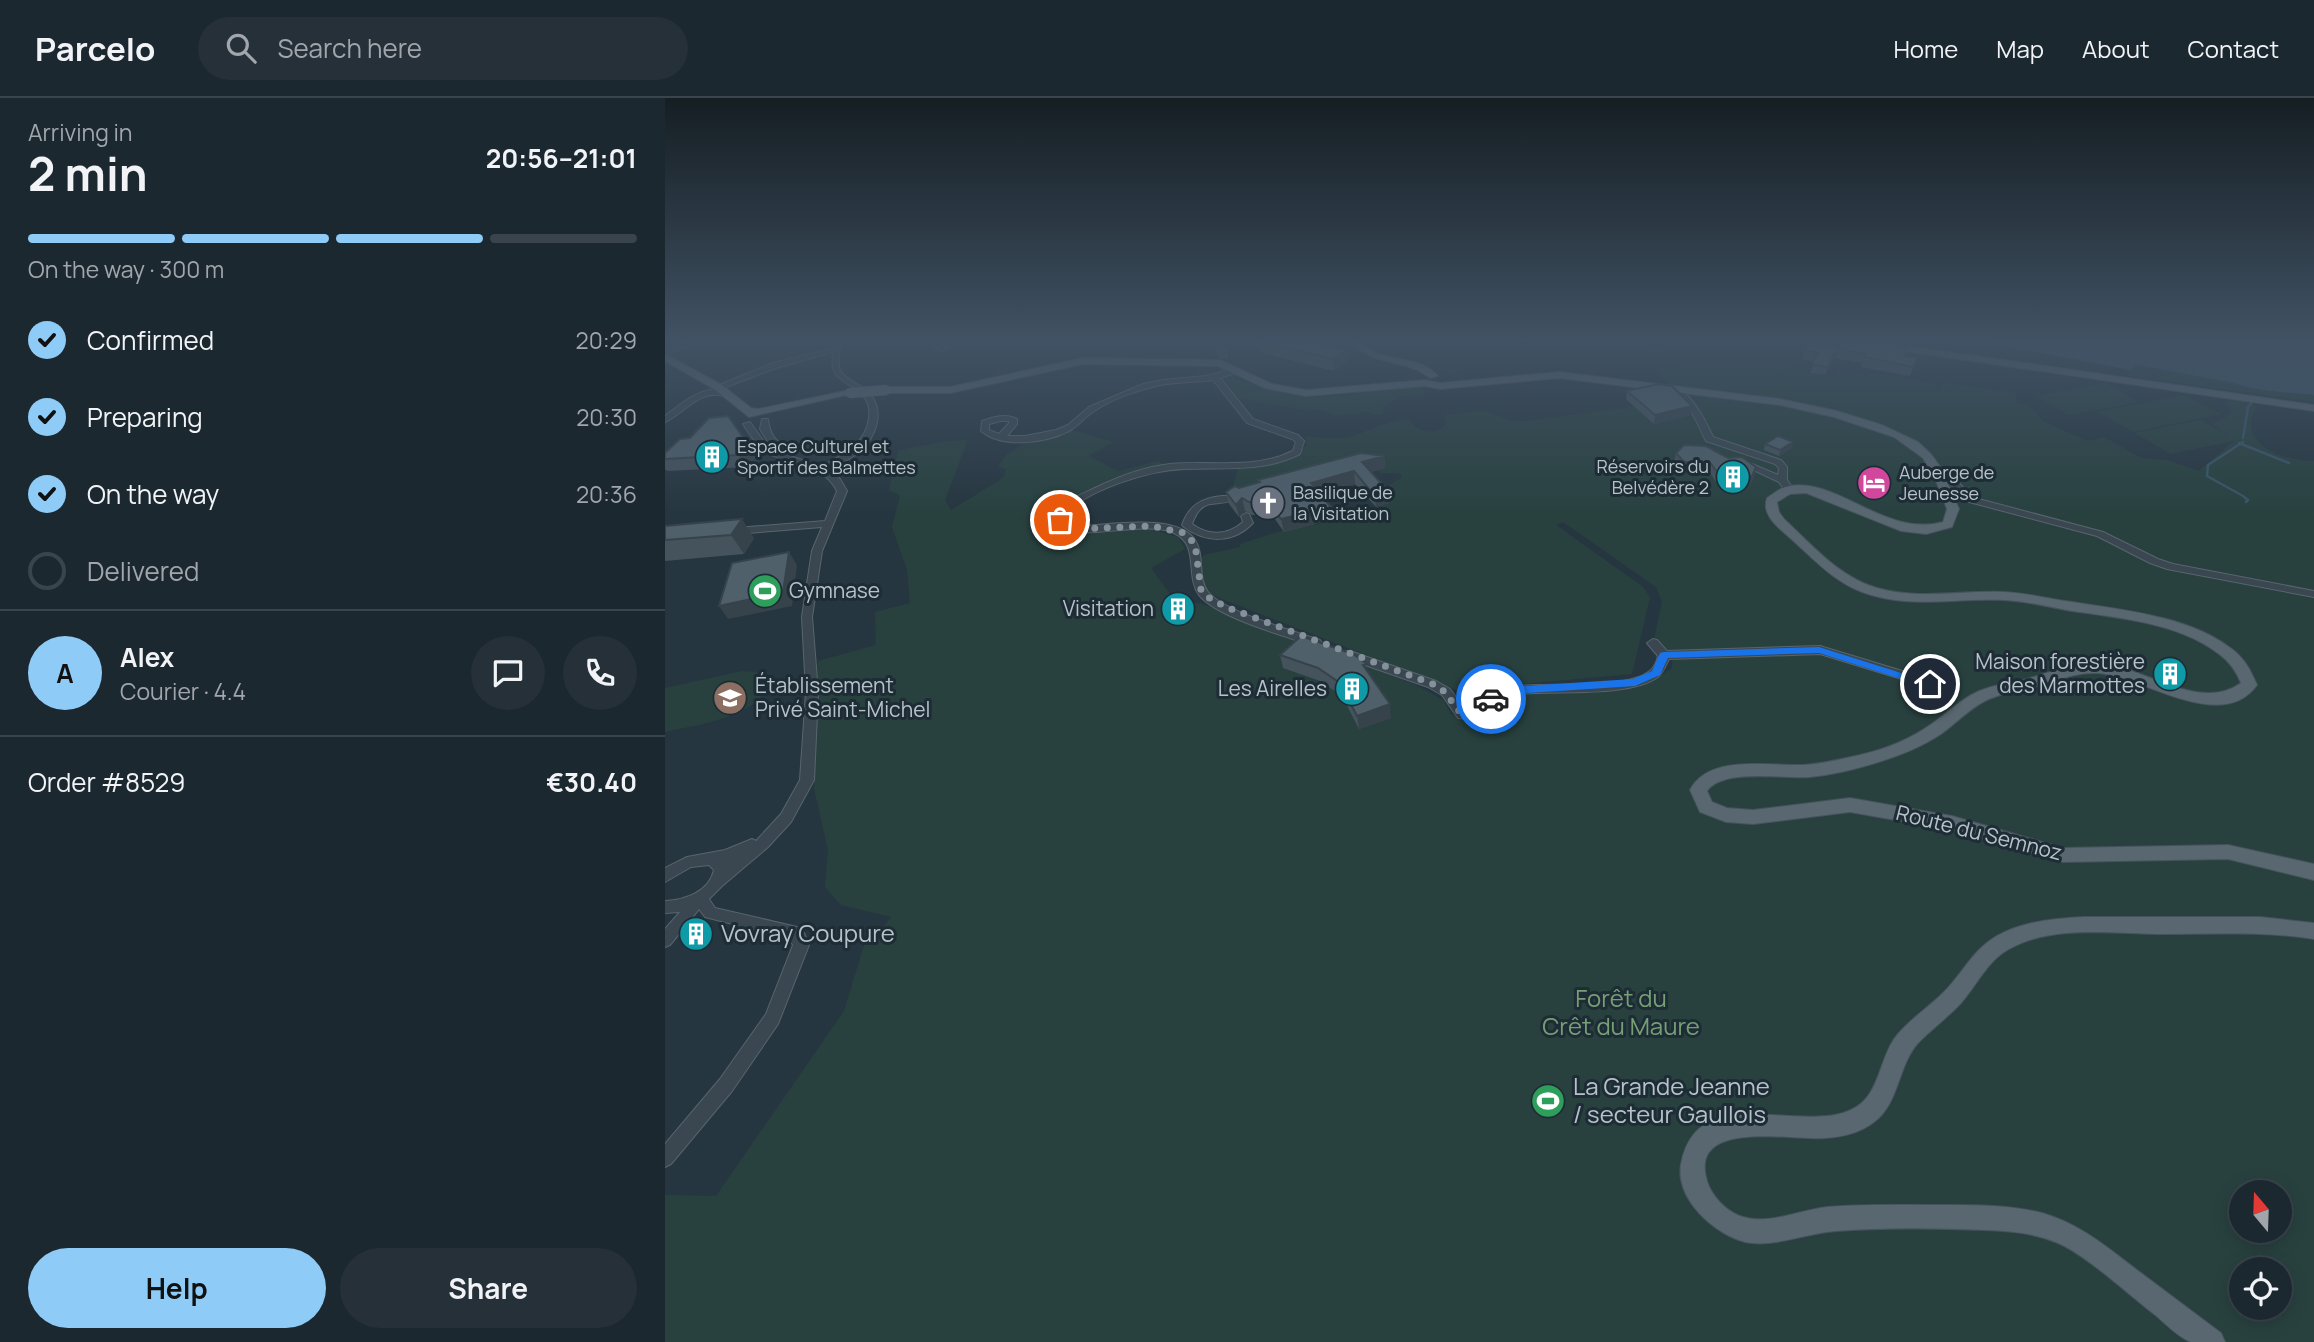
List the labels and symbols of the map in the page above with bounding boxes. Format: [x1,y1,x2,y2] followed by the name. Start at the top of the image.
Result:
[737,434,916,479] place label: Espace Culturel et Sportif des Balmettes
[693,438,731,476] building icon: Espace Culturel et Sportif des Balmettes
[1596,454,1709,499] place label: Réservoirs du Belvédère 2
[1714,458,1752,496] building icon: Réservoirs du Belvédère 2
[1899,460,1994,505] place label: Auberge de Jeunesse
[1855,464,1893,502] hotel icon: Auberge de Jeunesse
[1293,480,1393,525] place label: Basilique de la Visitation
[1249,484,1287,522] church icon: Basilique de la Visitation
[1030,490,1090,550] pin
[746,572,784,610] sports icon: Gymnase
[789,576,880,604] place label: Gymnase
[1159,590,1197,628] building icon: Visitation
[1063,594,1154,622] place label: Visitation
[1975,647,2145,699] place label: Maison forestière des Marmottes
[1900,654,1960,714] pin
[2151,655,2189,693] building icon: Maison forestière des Marmottes
[1456,664,1526,734] courier
[1333,670,1371,708] building icon: Les Airelles
[755,671,930,723] place label: Établissement Privé Saint-Michel
[1218,674,1327,702] place label: Les Airelles
[711,679,749,717] school or university icon: Établissement Privé Saint-Michel
[1893,798,2065,866] street label: Route du Semnoz
[677,915,715,953] building icon: Vovray Coupure
[721,916,895,949] place label: Vovray Coupure
[1542,981,1700,1042] park label: Forêt du Crêt du Maure
[1573,1069,1770,1130] place label: La Grande Jeanne / secteur Gaullois
[1529,1082,1567,1120] sports icon: La Grande Jeanne / secteur Gaullois
[2229,1180,2293,1242] north arrow

